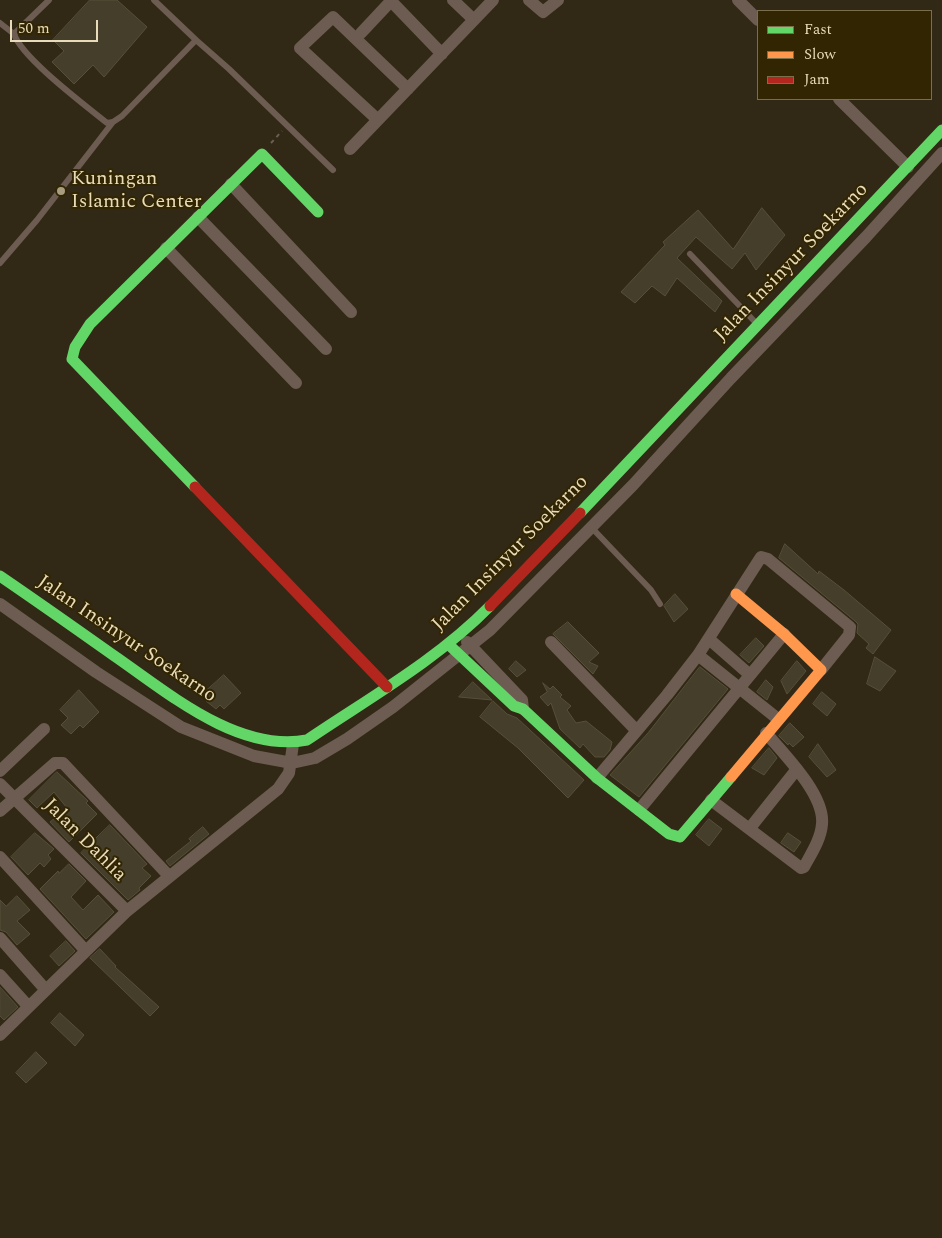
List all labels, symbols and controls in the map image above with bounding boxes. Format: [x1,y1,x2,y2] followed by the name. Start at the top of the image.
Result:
[12,10,100,42] scale bar
[757,10,932,100] legend
[18,17,50,40] text: 50 m
[804,18,832,41] text: Fast
[804,43,836,66] text: Slow
[804,68,830,91] text: Jam
[71,168,202,215] place label: Kuningan Islamic Center
[710,179,874,347] street label: Jalan Insinyur Soekarno
[55,185,67,197] marker: Kuningan Islamic Center
[428,471,594,637] street label: Jalan Insinyur Soekarno
[32,571,220,709] street label: Jalan Insinyur Soekarno
[37,794,131,888] street label: Jalan Dahlia

